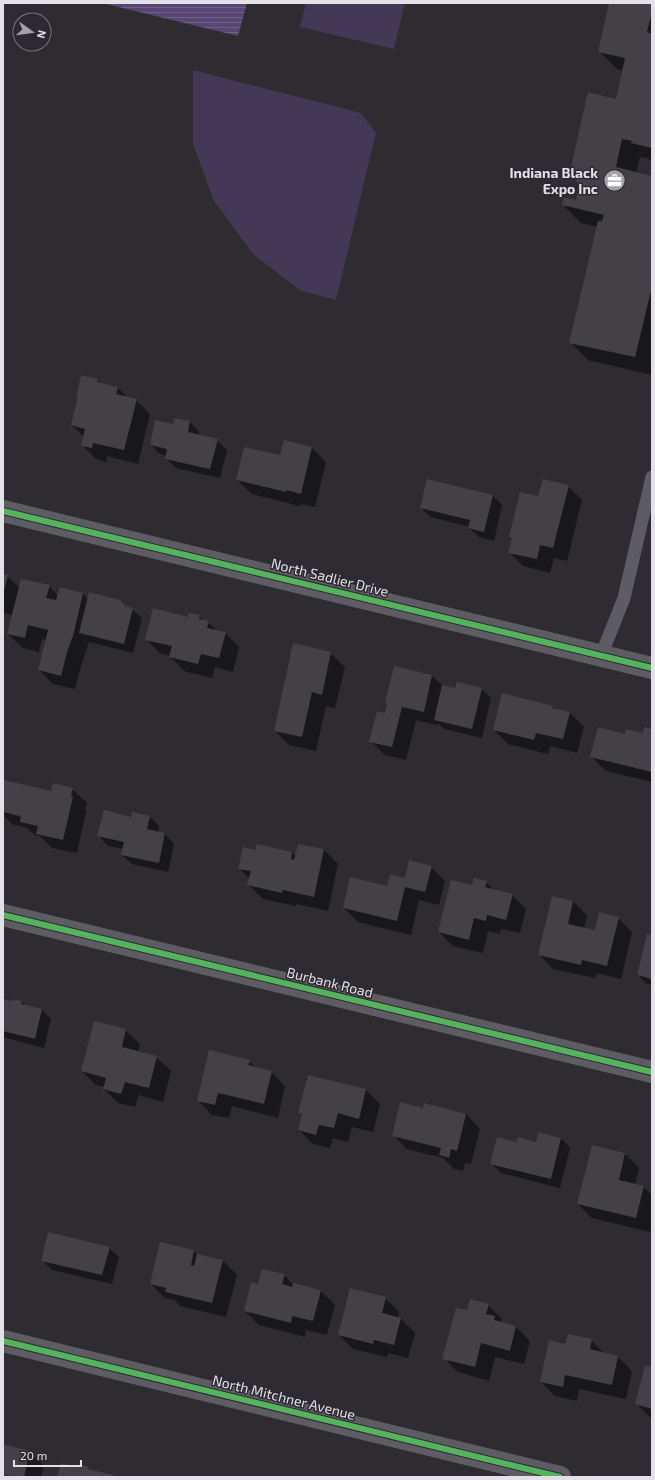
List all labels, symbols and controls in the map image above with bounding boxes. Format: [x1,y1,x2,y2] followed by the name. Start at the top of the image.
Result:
[12,12,52,52] north arrow
[35,29,49,40] text: N
[509,164,598,197] place label: Indiana Black Expo Inc
[601,167,627,193] office icon: Indiana Black Expo Inc
[270,554,390,600] street label: North Sadlier Drive
[285,963,375,1001] street label: Burbank Road
[211,1371,357,1423] street label: North Mitchner Avenue
[14,1442,81,1468] scale bar
[20,1448,47,1462] text: 20 m

